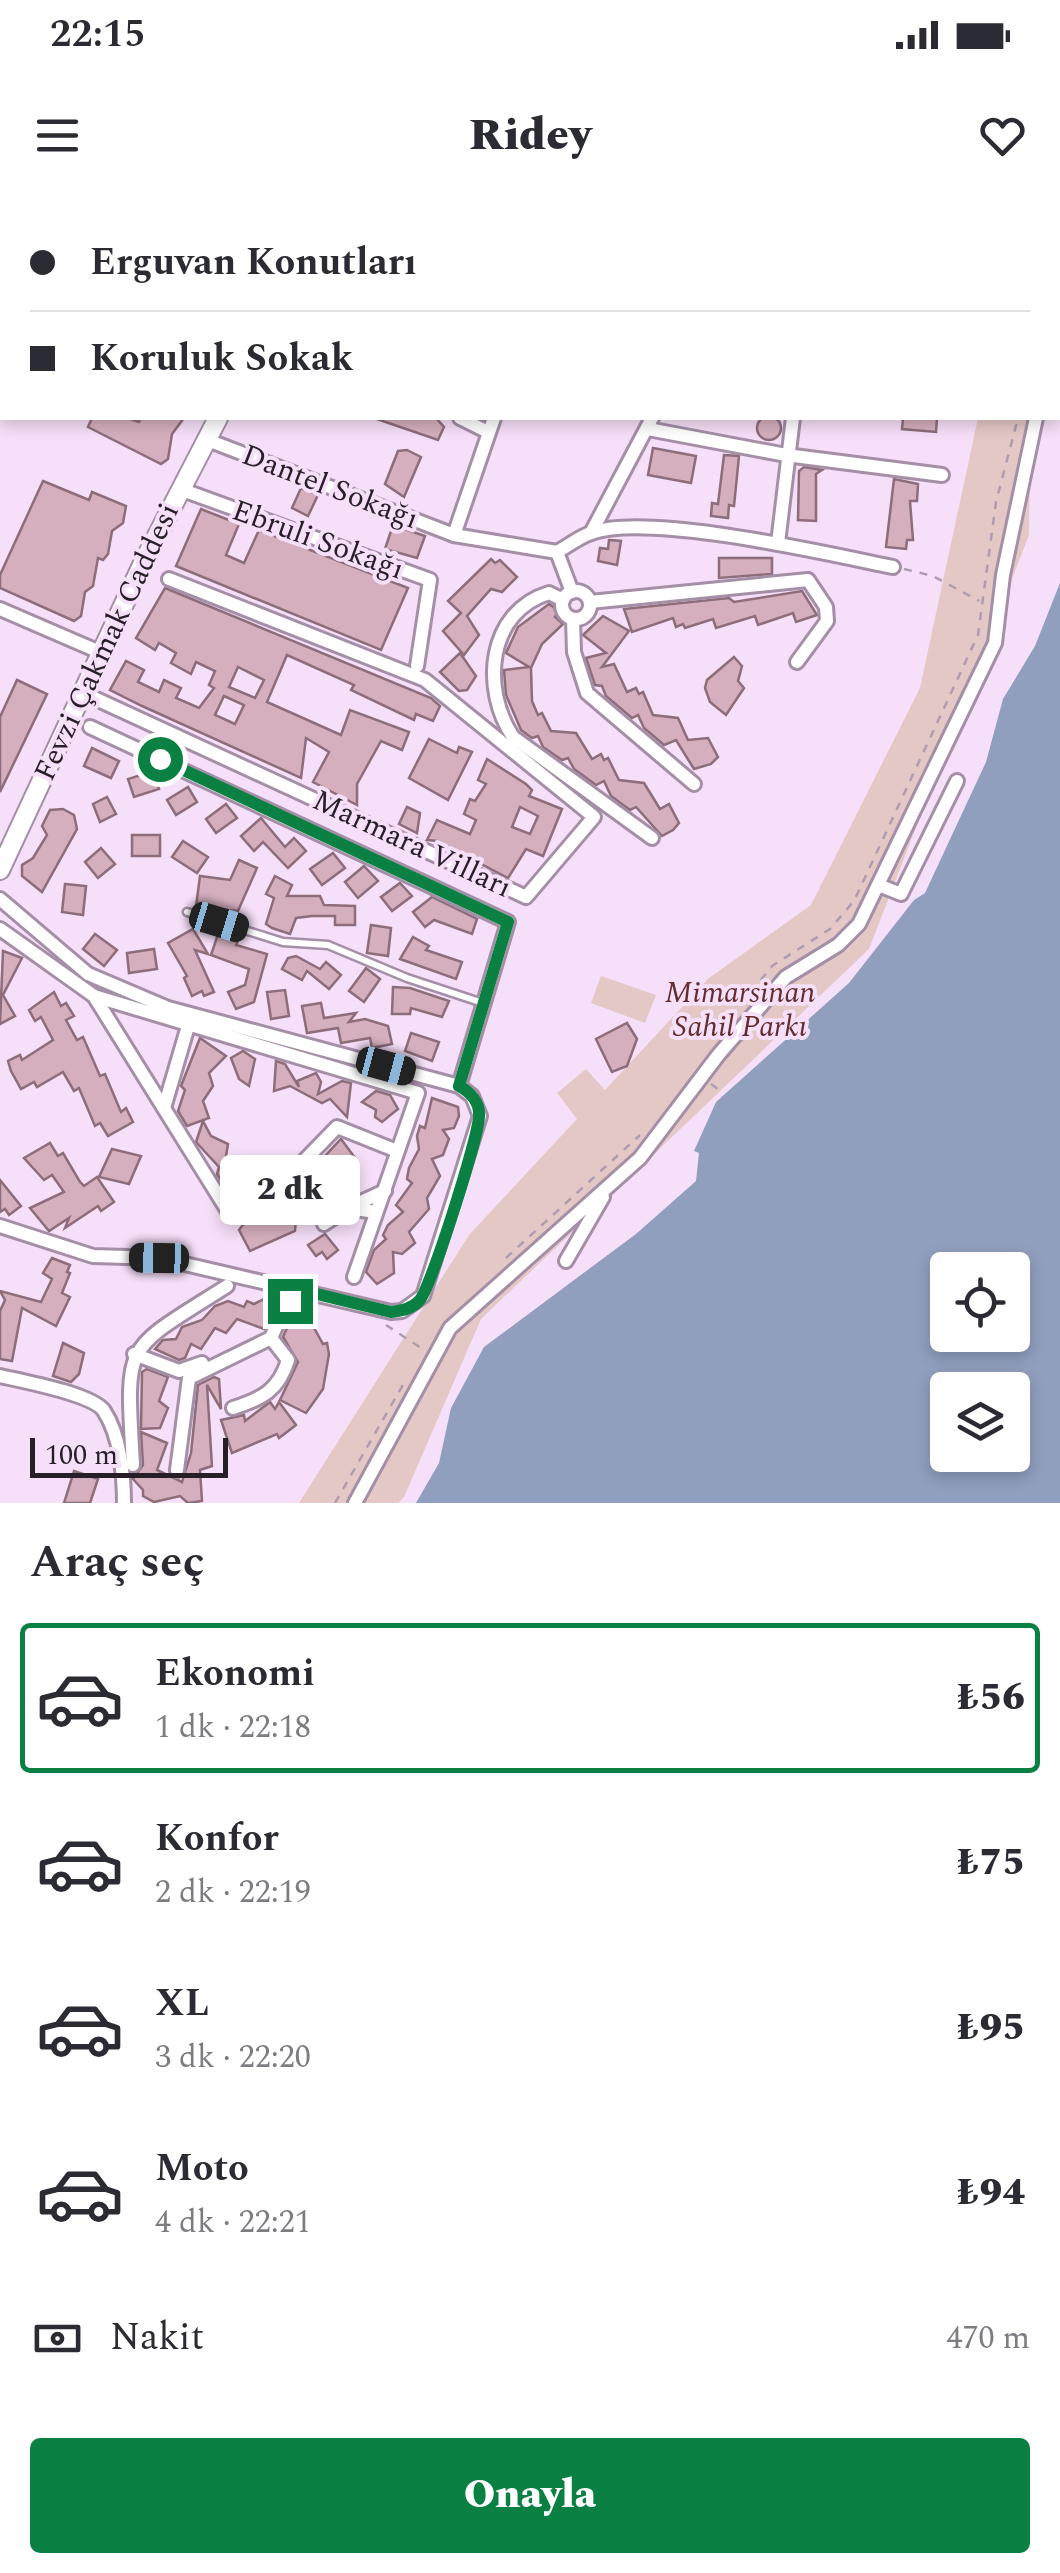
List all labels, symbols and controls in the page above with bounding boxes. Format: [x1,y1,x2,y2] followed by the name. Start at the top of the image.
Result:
[50,6,145,64] text: 22:15
[469,101,591,170] text: Ridey
[30,108,85,163] icon: menu
[975,108,1030,163] icon: heart
[90,234,417,292] text: Erguvan Konutları
[90,330,353,388] text: Koruluk Sokak
[235,432,425,542] street label: Dantel Sokağı
[226,488,410,592] street label: Ebruli Sokağı
[22,495,192,789] street label: Fevzi Çakmak Caddesi
[138,737,183,782] route start
[305,778,519,910] street label: Marmara Vilları
[186,899,252,945] car
[665,970,815,1050] park label: Mimarsinan Sahil Parkı
[353,1044,419,1088] car
[220,1156,360,1226] callout: 2 dk
[257,1165,323,1214] text: 2 dk
[129,1242,189,1274] car
[930,1252,1030,1472] map controls
[930,1252,1030,1352] button: locate
[268,1279,313,1324] route end
[930,1372,1030,1472] button: layers
[30,1433,228,1478] scale bar
[45,1434,118,1477] text: 100 m
[30,1528,205,1597] text: Araç seç
[155,1645,315,1703] text: Ekonomi
[35,1653,125,1743] icon: car
[957,1669,1025,1727] text: ₺56
[155,1703,311,1752] text: 1 dk · 22:18
[155,1810,279,1868] text: Konfor
[35,1818,125,1908] icon: car
[957,1834,1025,1892] text: ₺75
[155,1868,311,1917] text: 2 dk · 22:19
[155,1975,209,2033] text: XL
[35,1983,125,2073] icon: car
[957,1999,1025,2057] text: ₺95
[155,2033,311,2082] text: 3 dk · 22:20
[155,2140,249,2198] text: Moto
[35,2148,125,2238] icon: car
[957,2164,1025,2222] text: ₺94
[155,2198,311,2247] text: 4 dk · 22:21
[110,2309,204,2367] text: Nakit
[30,2311,85,2366] icon: cash
[946,2314,1030,2363] text: 470 m
[30,2438,1030,2553] button: Onayla

